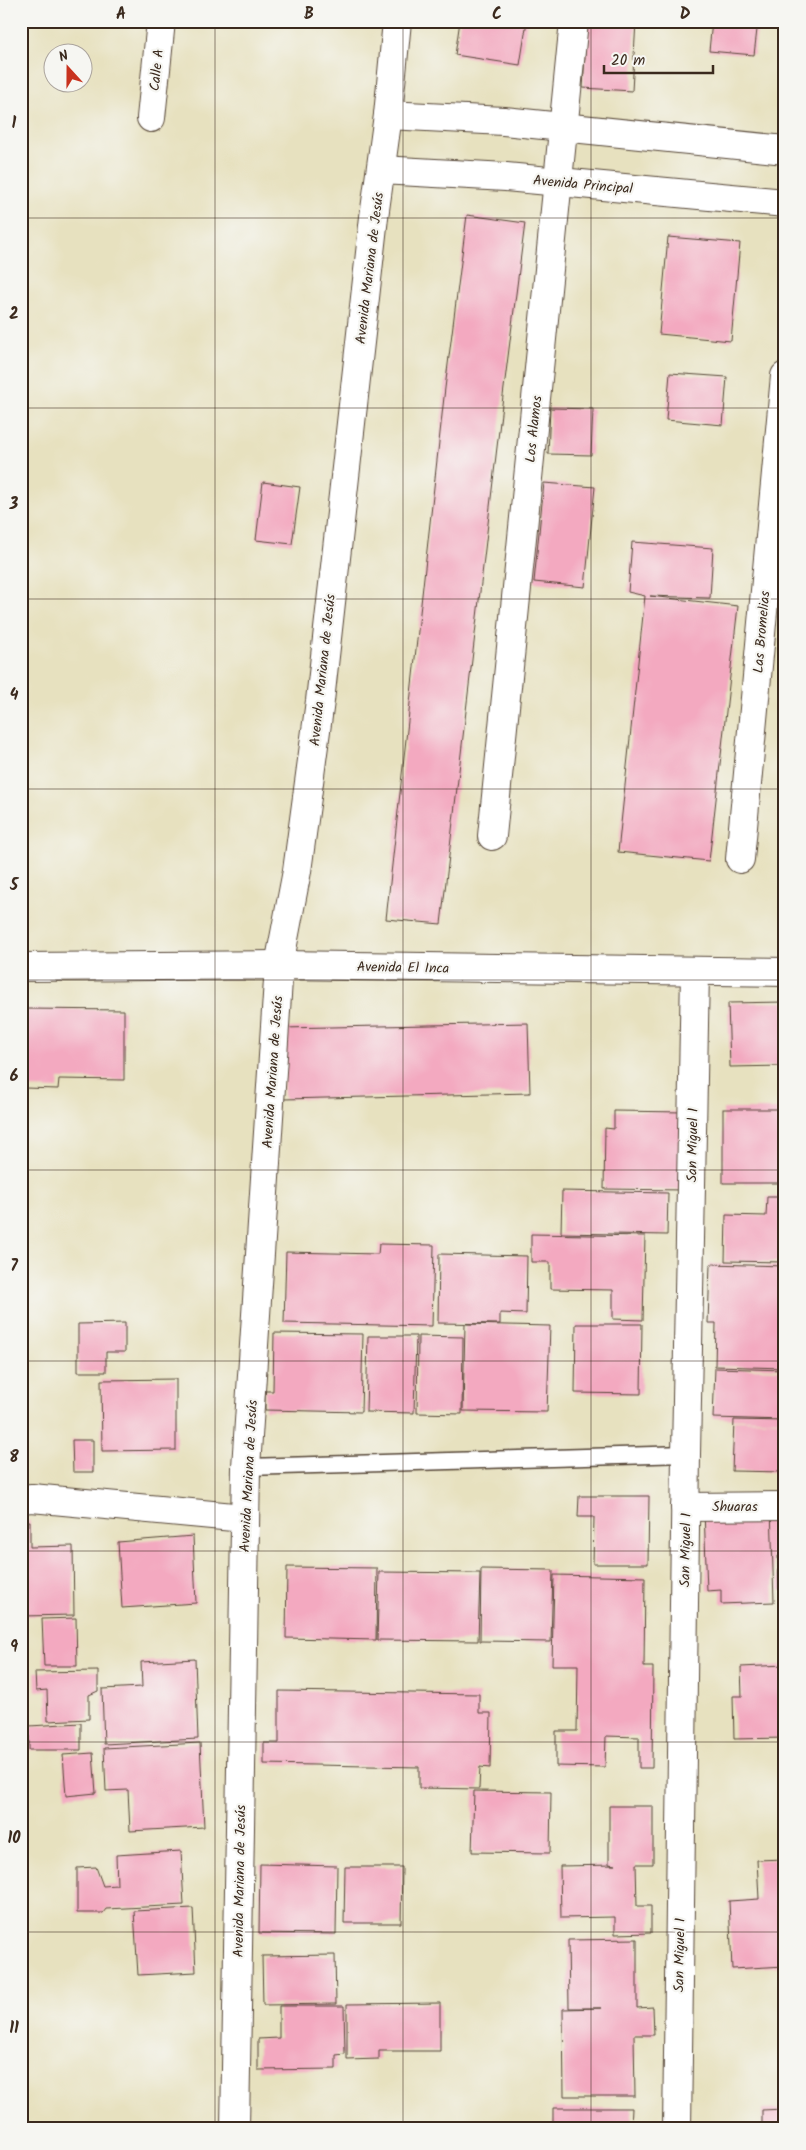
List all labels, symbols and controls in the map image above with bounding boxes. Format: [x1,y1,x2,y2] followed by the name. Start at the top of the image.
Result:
[116,2,126,27] text: A
[304,2,314,27] text: B
[492,2,502,27] text: C
[680,2,691,27] text: D
[42,42,92,92] north arrow
[604,42,712,74] scale bar
[56,45,72,69] text: N
[144,48,170,92] street label: Calle A
[611,49,645,73] text: 20 m
[12,111,17,136] text: 1
[532,170,634,200] street label: Avenida Principal
[350,191,390,345] street label: Avenida Mariana de Jesús
[9,302,19,327] text: 2
[520,394,548,464] street label: Los Alamos
[9,492,19,517] text: 3
[747,590,777,674] street label: Las Bromelias
[304,593,342,747] street label: Avenida Mariana de Jesús
[10,683,19,708] text: 4
[9,873,20,898] text: 5
[357,956,449,980] street label: Avenida El Inca
[257,995,289,1149] street label: Avenida Mariana de Jesús
[10,1064,19,1089] text: 6
[681,1108,705,1182] street label: San Miguel 1
[10,1254,18,1279] text: 7
[234,1399,264,1553] street label: Avenida Mariana de Jesús
[9,1445,19,1470] text: 8
[712,1496,758,1518] street label: Shuaras
[674,1513,698,1587] street label: San Miguel 1
[10,1635,18,1660] text: 9
[228,1804,252,1958] street label: Avenida Mariana de Jesús
[7,1826,21,1851] text: 10
[668,1918,692,1992] street label: San Miguel 1
[9,2016,19,2041] text: 11

